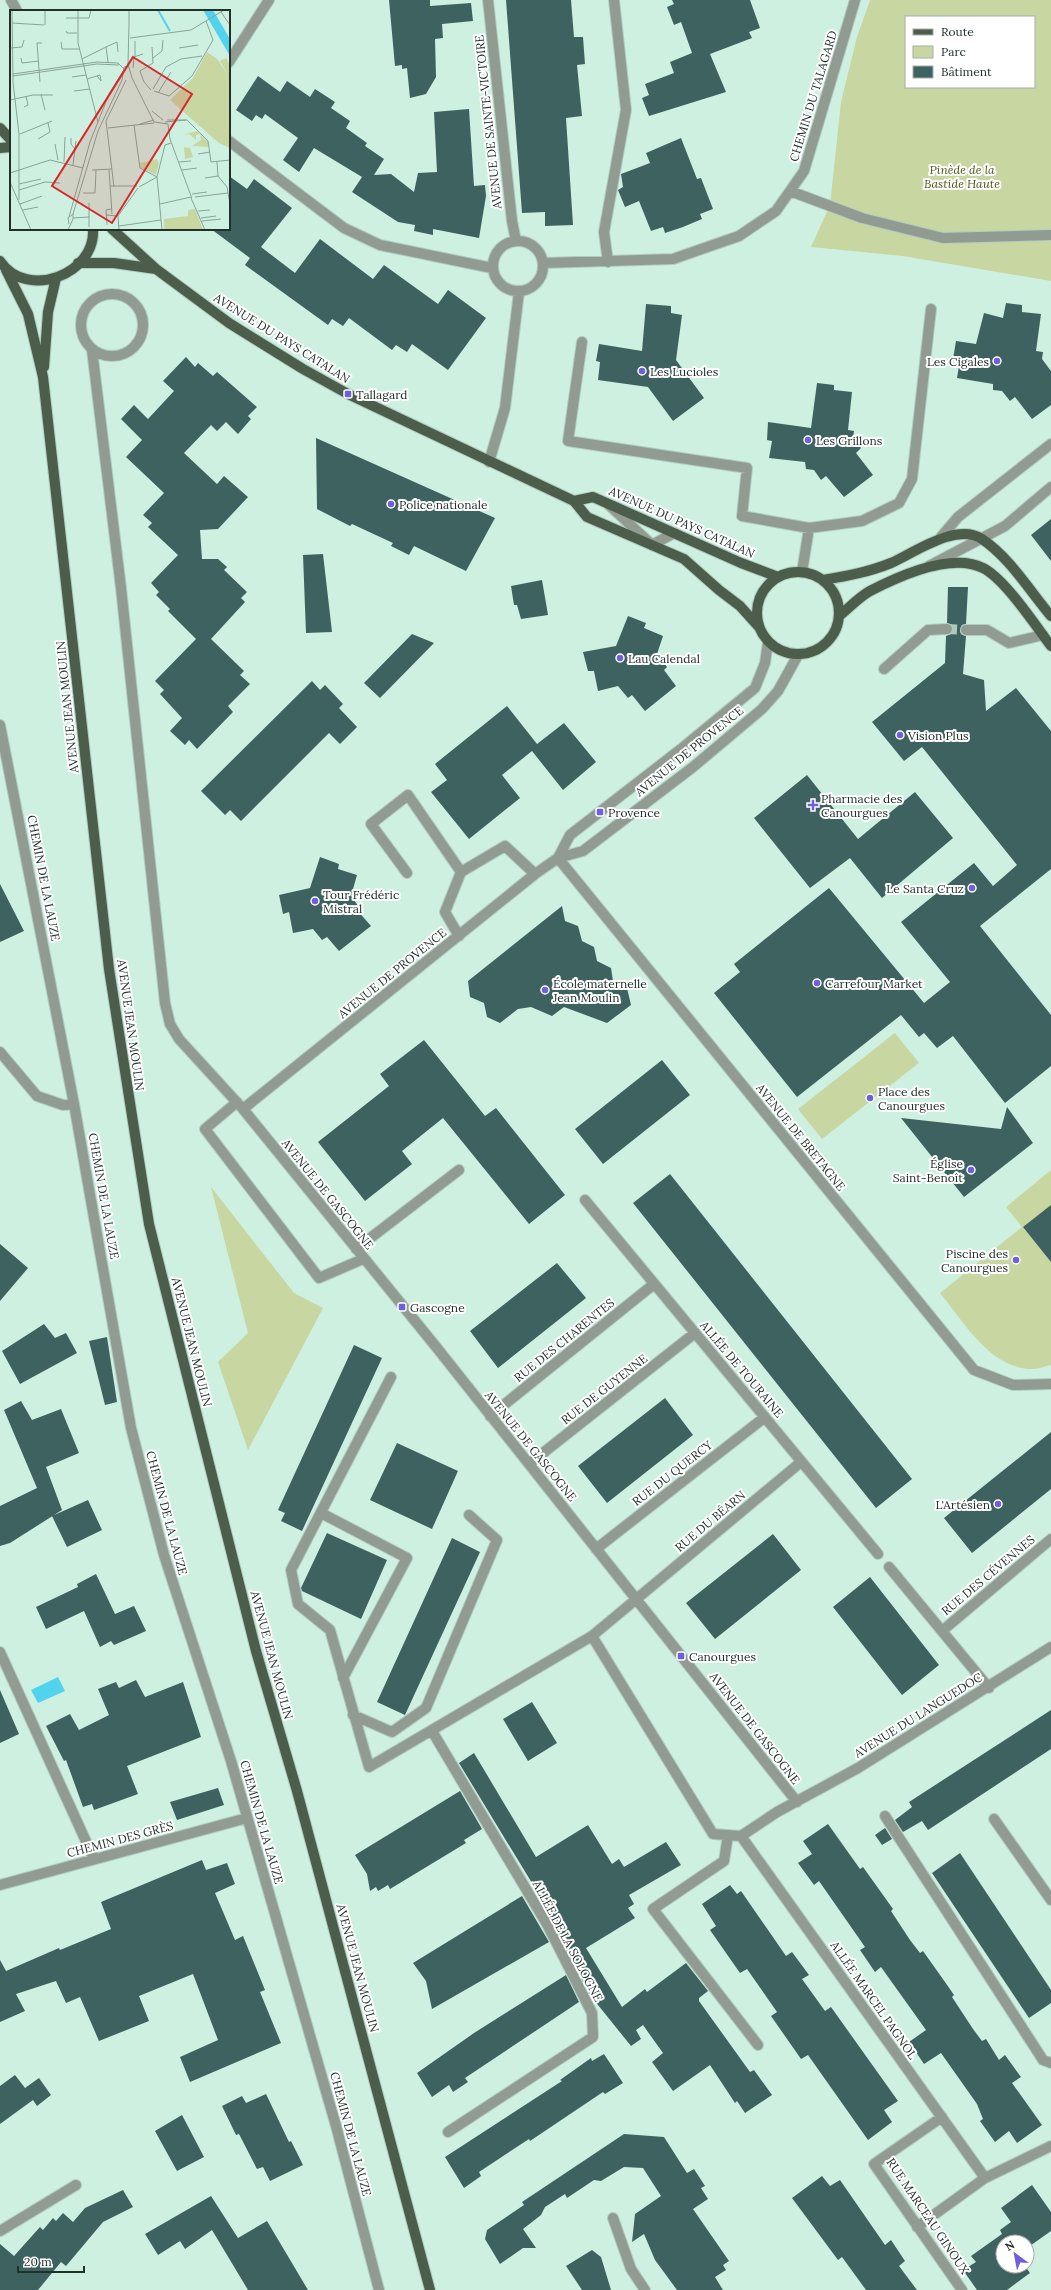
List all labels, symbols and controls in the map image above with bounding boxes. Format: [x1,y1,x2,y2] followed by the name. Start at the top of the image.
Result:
[10,10,230,230] inset map
[905,16,1035,88] legend
[941,24,974,39] text: Route
[786,29,840,163] street label: CHEMIN DU TALAGARD
[471,34,505,211] street label: AVENUE DE SAINTE-VICTOIRE
[941,44,966,59] text: Parc
[941,64,992,79] text: Bâtiment
[924,162,1000,191] park label: Pinède de la Bastide Haute
[210,289,353,386] street label: AVENUE DU PAYS CATALAN
[927,354,989,369] place label: Les Cigales
[992,356,1002,366] marker: Les Cigales
[650,364,719,379] place label: Les Lucioles
[637,366,647,376] marker: Les Lucioles
[356,387,407,402] place label: Tallagard
[343,389,353,399] marker: Tallagard
[816,433,883,448] place label: Les Grillons
[803,435,813,445] marker: Les Grillons
[606,483,757,561] street label: AVENUE DU PAYS CATALAN
[399,497,488,512] place label: Police nationale
[386,499,396,509] marker: Police nationale
[53,640,81,775] street label: AVENUE JEAN MOULIN
[628,651,700,666] place label: Lau Calendal
[615,653,625,663] marker: Lau Calendal
[631,703,746,800] street label: AVENUE DE PROVENCE
[907,728,969,743] place label: Vision Plus
[895,730,905,740] marker: Vision Plus
[821,791,903,820] place label: Pharmacie des Canourgues
[808,800,818,810] marker: Pharmacie des Canourgues
[608,805,660,820] place label: Provence
[595,807,605,817] marker: Provence
[24,814,64,942] street label: CHEMIN DE LA LAUZE
[886,881,964,896] place label: Le Santa Cruz
[967,883,977,893] marker: Le Santa Cruz
[323,887,399,916] place label: Tour Frédéric Mistral
[310,896,320,906] marker: Tour Frédéric Mistral
[334,925,449,1022] street label: AVENUE DE PROVENCE
[114,957,148,1092] street label: AVENUE JEAN MOULIN
[552,976,647,1005] place label: École maternelle Jean Moulin
[825,976,923,991] place label: Carrefour Market
[812,978,822,988] marker: Carrefour Market
[540,985,550,995] marker: École maternelle Jean Moulin
[753,1080,849,1194] street label: AVENUE DE BRETAGNE
[878,1084,945,1113] place label: Place des Canourgues
[865,1093,875,1103] marker: Place des Canourgues
[85,1132,123,1260] street label: CHEMIN DE LA LAUZE
[278,1135,377,1252] street label: AVENUE DE GASCOGNE
[893,1156,963,1185] place label: Église Saint-Benoît
[966,1165,976,1175] marker: Église Saint-Benoît
[941,1246,1008,1275] place label: Piscine des Canourgues
[1011,1255,1021,1265] marker: Piscine des Canourgues
[168,1275,215,1408] street label: AVENUE JEAN MOULIN
[511,1295,617,1385] street label: RUE DES CHARENTES
[410,1300,465,1315] place label: Gascogne
[397,1302,407,1312] marker: Gascogne
[697,1317,787,1420] street label: ALLÉE DE TOURAINE
[558,1351,650,1427] street label: RUE DE GUYENNE
[481,1387,580,1504] street label: AVENUE DE GASCOGNE
[629,1437,715,1509] street label: RUE DU QUERCY
[143,1449,191,1577] street label: CHEMIN DE LA LAUZE
[672,1487,748,1555] street label: RUE DU BÉARN
[935,1497,990,1512] place label: L'Artésien
[993,1499,1003,1509] marker: L'Artésien
[938,1532,1038,1618] street label: RUE DES CÉVENNES
[247,1588,296,1721] street label: AVENUE JEAN MOULIN
[689,1649,756,1664] place label: Canourgues
[676,1651,686,1661] marker: Canourgues
[706,1668,803,1787] street label: AVENUE DE GASCOGNE
[850,1669,985,1761] street label: AVENUE DU LANGUEDOC
[237,1758,287,1886] street label: CHEMIN DE LA LAUZE
[65,1818,175,1860] street label: CHEMIN DES GRÈS
[529,1877,606,2004] street label: ALLÉE DE LA SOLOGNE
[333,1901,382,2034] street label: AVENUE JEAN MOULIN
[827,1937,920,2062] street label: ALLÉE MARCEL PAGNOL
[327,2070,375,2198] street label: CHEMIN DE LA LAUZE
[883,2155,973,2277] street label: RUE MARCEAU GINOUX
[995,2234,1035,2274] north arrow
[1002,2237,1017,2254] text: N
[18,2248,84,2274] scale bar
[24,2254,52,2269] text: 20 m

